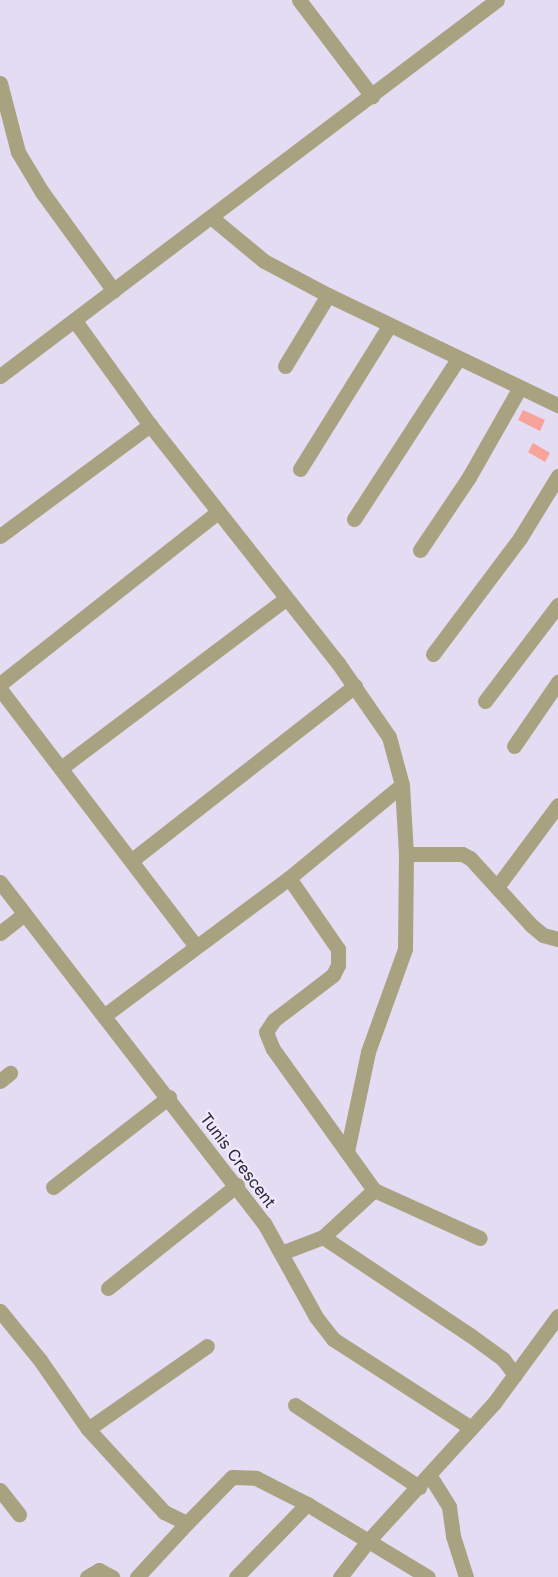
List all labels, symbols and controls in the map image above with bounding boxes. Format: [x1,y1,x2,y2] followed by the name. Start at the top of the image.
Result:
[196,1109,280,1211] street label: Tunis Crescent

